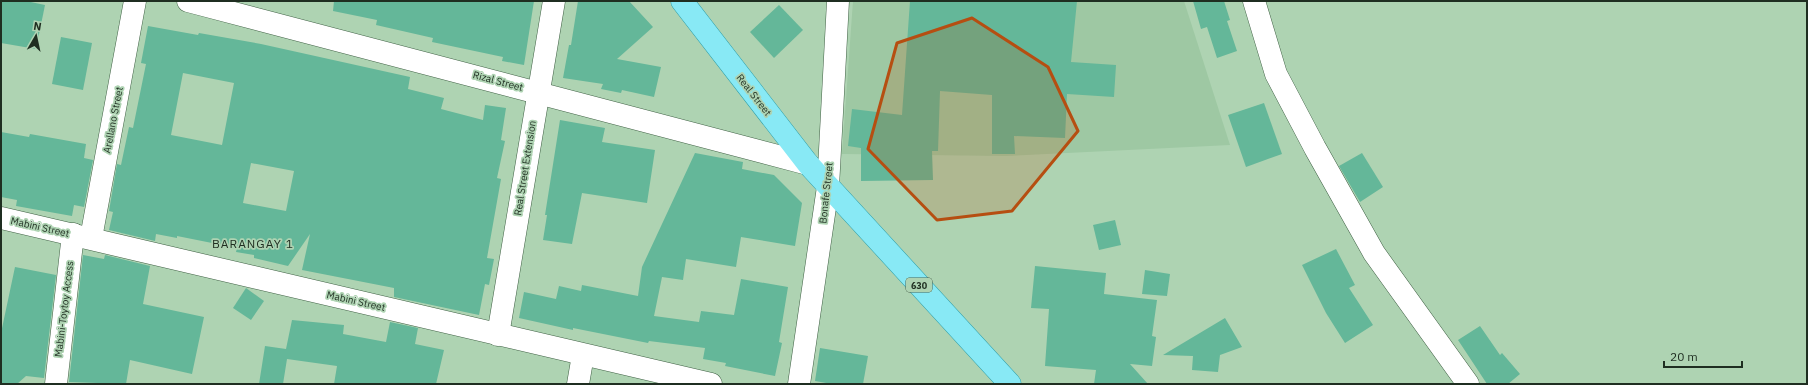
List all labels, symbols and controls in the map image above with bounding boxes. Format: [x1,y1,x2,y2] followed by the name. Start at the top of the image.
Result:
[16,16,56,56] north arrow
[33,19,43,34] text: N
[471,68,525,94] street label: Rizal Street
[734,71,775,119] street label: Real Street
[100,85,126,154] street label: Arellano Street
[511,120,539,216] street label: Real Street Extension
[816,161,836,224] street label: Bonafe Street
[9,214,71,240] street label: Mabini Street
[212,236,294,251] district label: BARANGAY 1
[52,260,76,358] street label: Mabini-Toytoy Access
[906,278,932,292] road number: 630
[325,288,387,314] street label: Mabini Street
[1664,343,1742,369] scale bar
[1670,349,1698,364] text: 20 m

